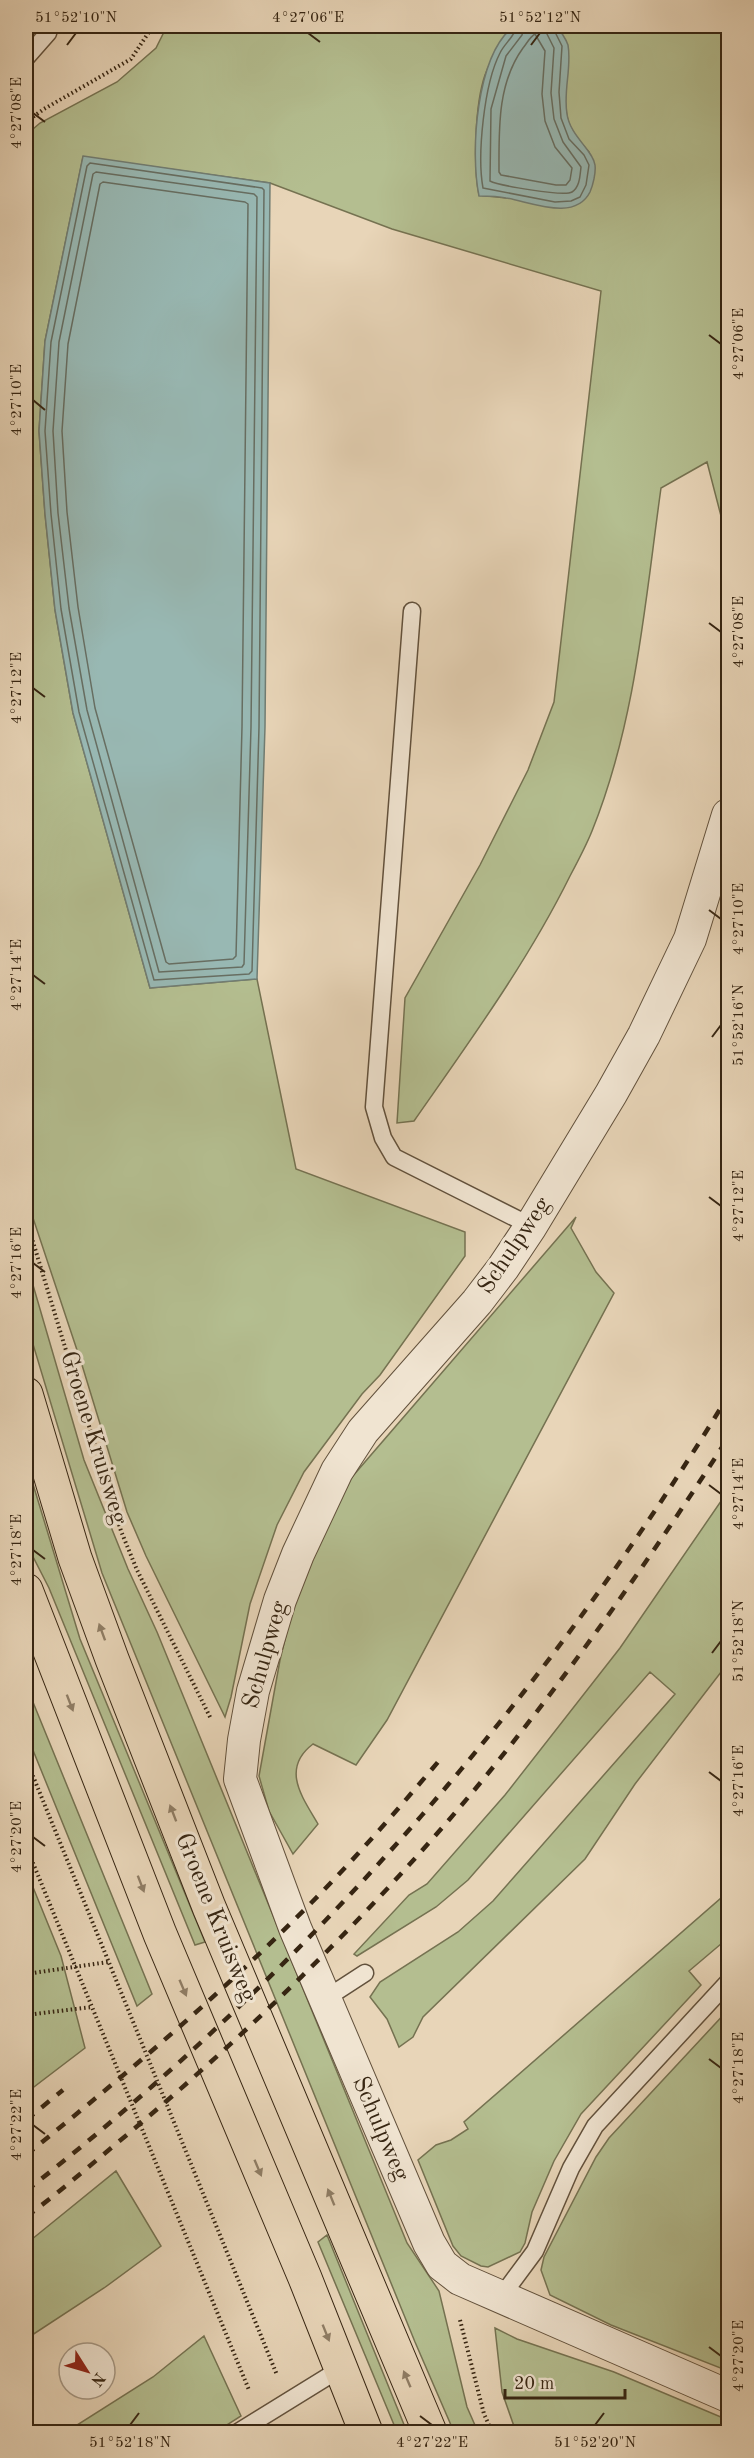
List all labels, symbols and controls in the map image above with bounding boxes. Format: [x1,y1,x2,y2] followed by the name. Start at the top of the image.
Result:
[35,11,117,26] text: 51°52'10"N
[272,11,344,26] text: 4°27'06"E
[499,11,581,26] text: 51°52'12"N
[10,77,25,149] text: 4°27'08"E
[732,308,747,380] text: 4°27'06"E
[10,364,25,436] text: 4°27'10"E
[732,596,747,668] text: 4°27'08"E
[10,652,25,724] text: 4°27'12"E
[732,883,747,955] text: 4°27'10"E
[10,939,25,1011] text: 4°27'14"E
[732,984,747,1066] text: 51°52'16"N
[732,1170,747,1242] text: 4°27'12"E
[474,1193,556,1299] street label: Schulpweg
[10,1227,25,1299] text: 4°27'16"E
[55,1348,131,1528] street label: Groene Kruisweg
[732,1458,747,1530] text: 4°27'14"E
[10,1514,25,1586] text: 4°27'18"E
[239,1598,293,1712] street label: Schulpweg
[732,1600,747,1682] text: 51°52'18"N
[97,1622,107,1640] one-way arrow
[65,1694,75,1712] one-way arrow
[732,1745,747,1817] text: 4°27'16"E
[10,1801,25,1873] text: 4°27'20"E
[168,1804,177,1822] one-way arrow
[170,1830,260,2006] street label: Groene Kruisweg
[136,1876,146,1894] one-way arrow
[178,1980,188,1998] one-way arrow
[732,2032,747,2104] text: 4°27'18"E
[347,2073,413,2185] street label: Schulpweg
[10,2089,25,2161] text: 4°27'22"E
[254,2159,264,2177] one-way arrow
[326,2188,336,2206] one-way arrow
[732,2320,747,2392] text: 4°27'20"E
[322,2324,331,2342] one-way arrow
[57,2341,117,2401] north arrow
[505,2362,625,2400] scale bar
[87,2369,107,2389] text: N
[402,2369,412,2387] one-way arrow
[514,2375,554,2393] text: 20 m
[89,2436,171,2451] text: 51°52'18"N
[396,2436,468,2451] text: 4°27'22"E
[554,2436,636,2451] text: 51°52'20"N

